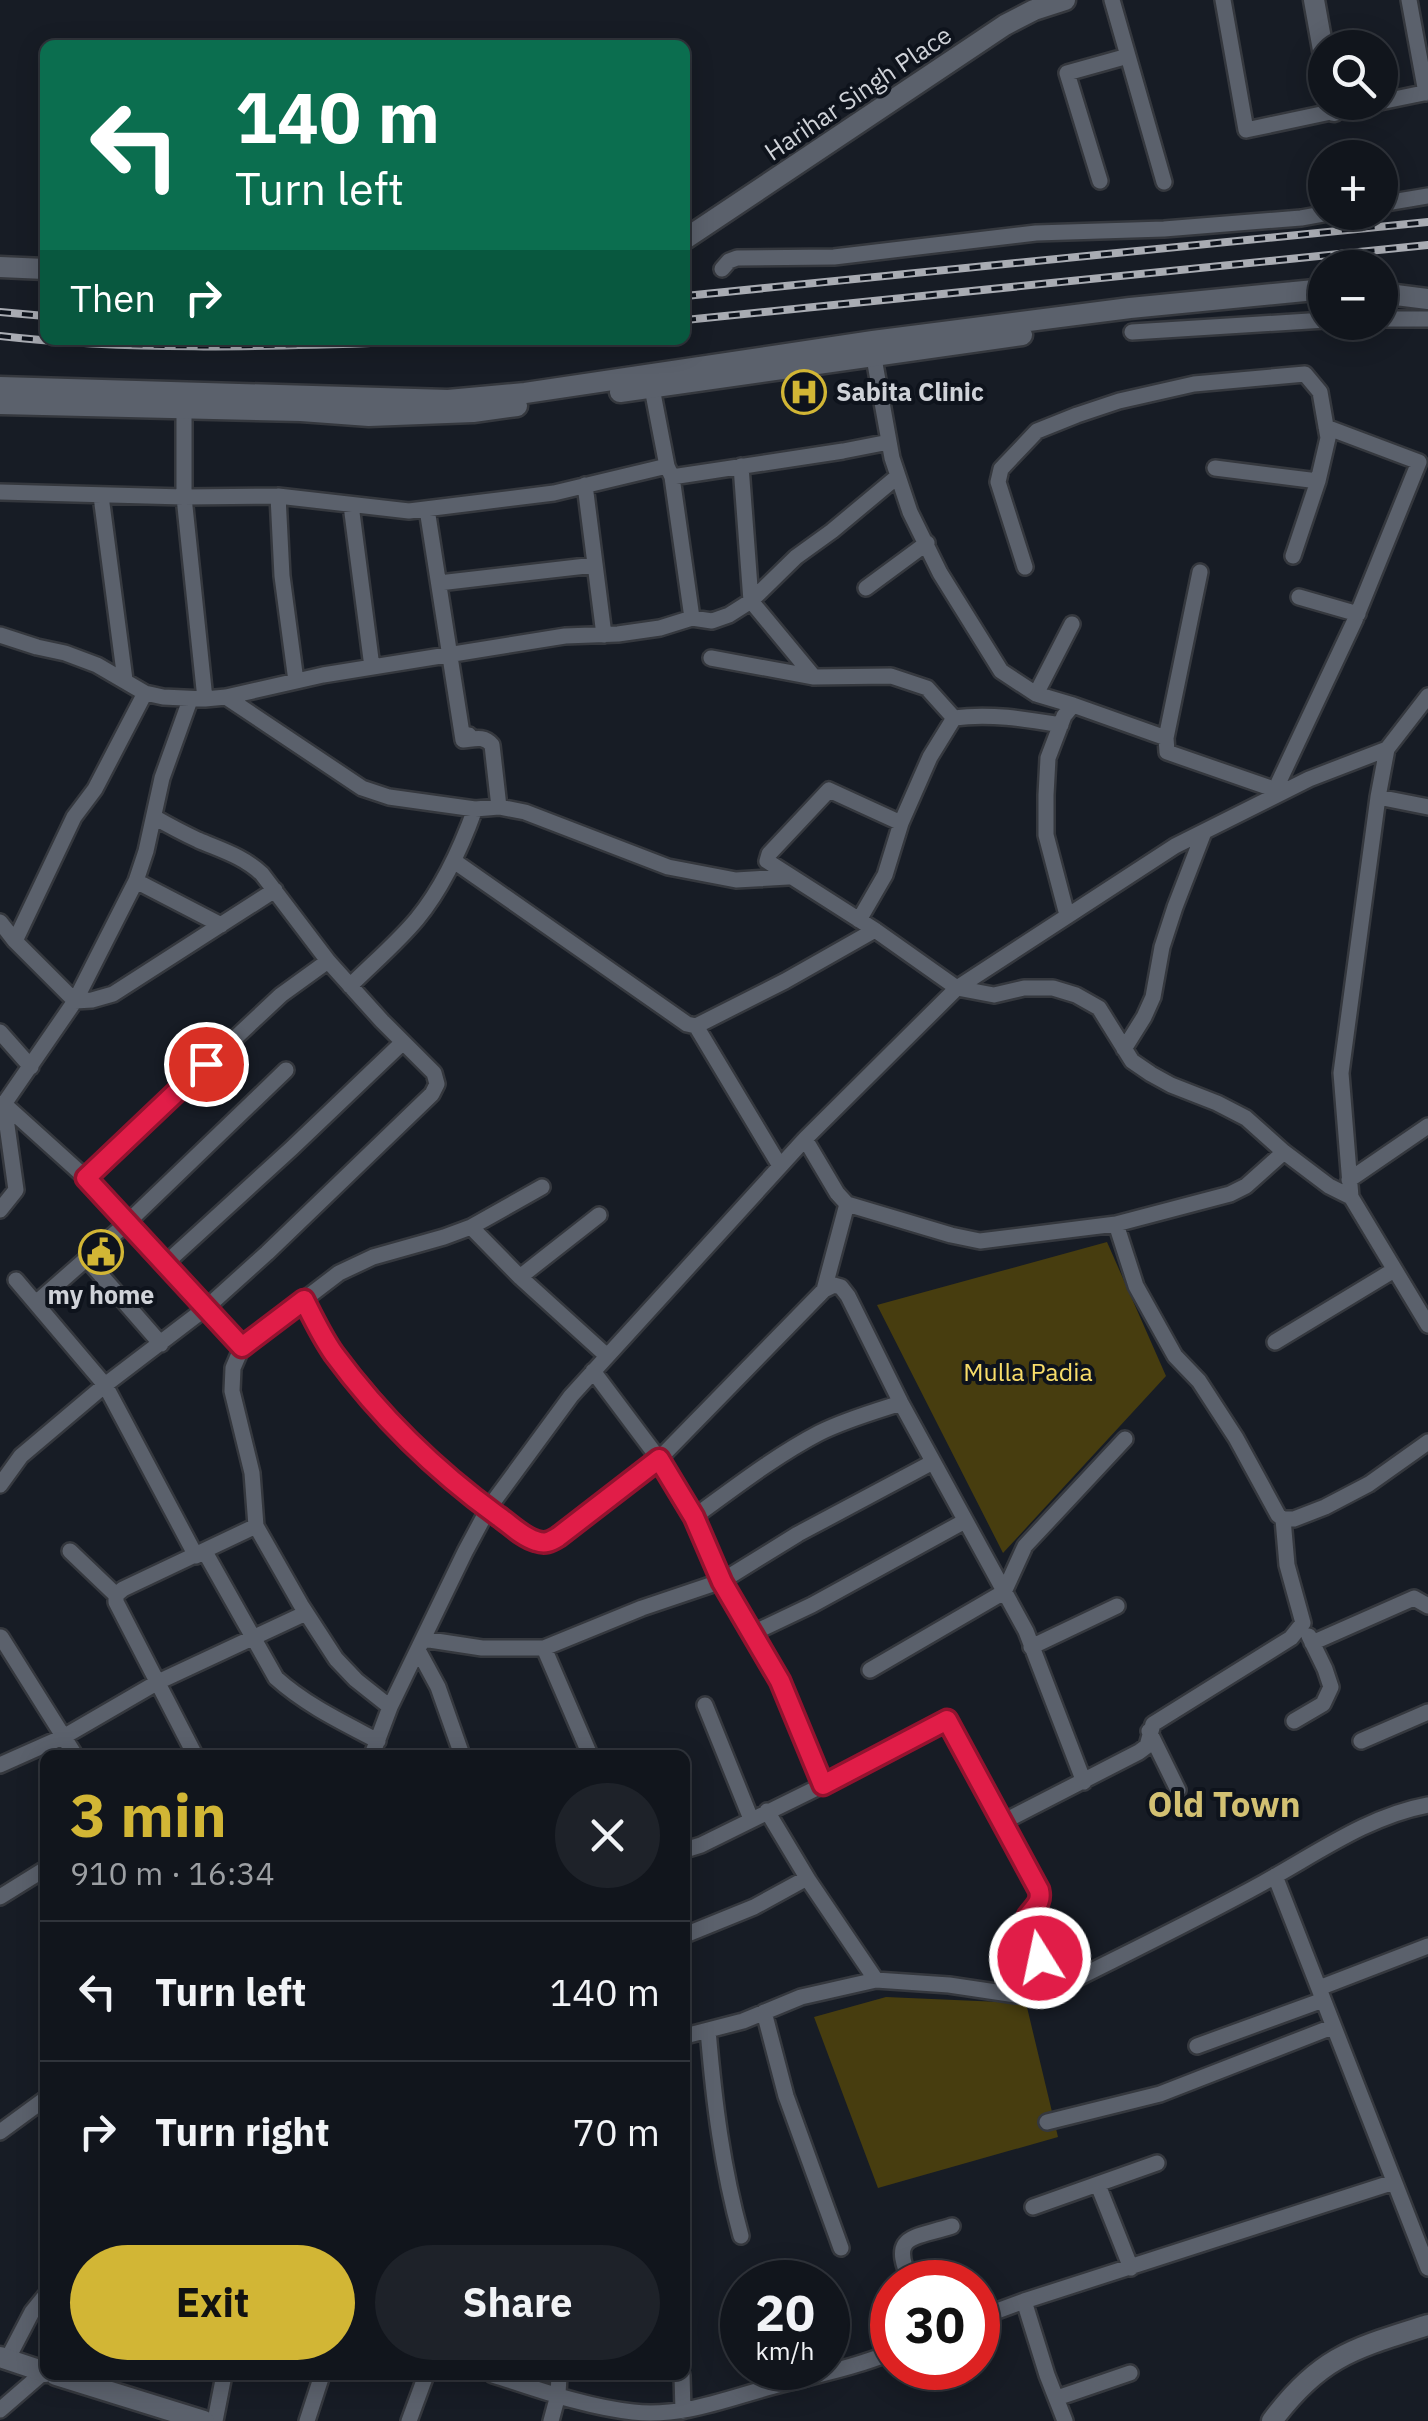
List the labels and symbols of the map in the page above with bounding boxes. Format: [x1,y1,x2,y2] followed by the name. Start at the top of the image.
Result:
[758,18,958,167] street label: Harihar Singh Place
[781,369,827,415] hospital icon: Sabita Clinic
[836,375,984,408] place label: Sabita Clinic
[164,1022,249,1107] pin
[78,1229,124,1275] public building icon: my home
[48,1278,154,1311] place label: my home
[963,1355,1093,1388] park label: Mulla Padia
[1148,1781,1301,1827] district label: Old Town
[988,1906,1092,2010] position arrow
[870,2260,1000,2390] speed limit sign: 30

